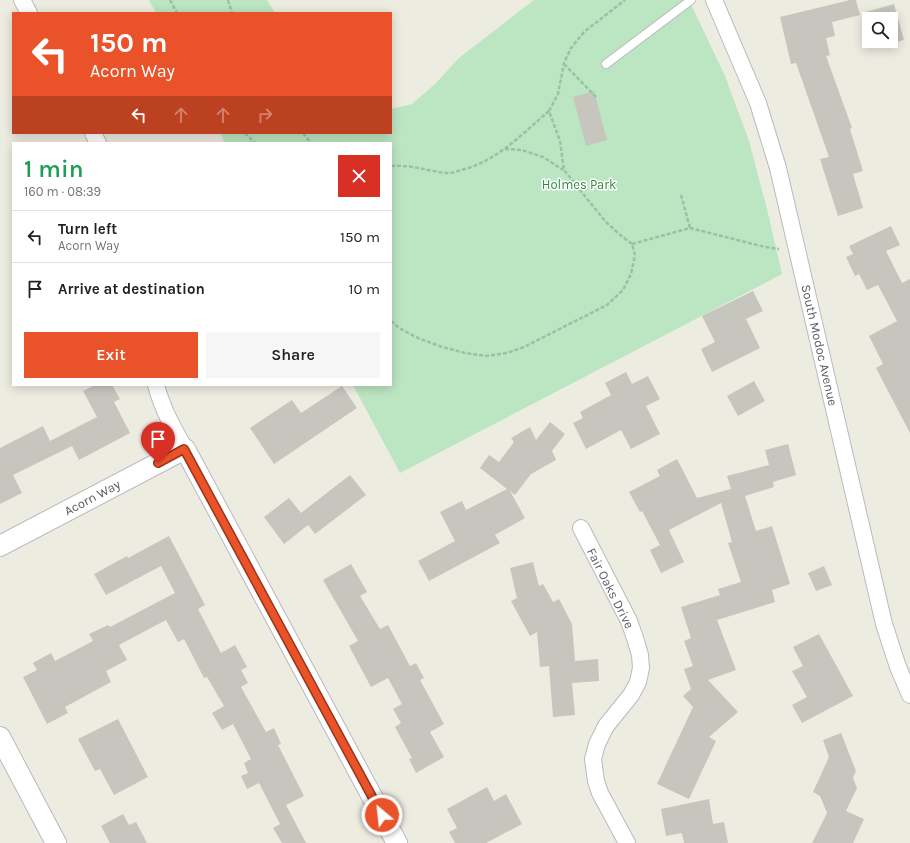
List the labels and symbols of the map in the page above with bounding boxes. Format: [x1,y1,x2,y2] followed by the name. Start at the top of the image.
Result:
[542,177,616,192] park label: Holmes Park
[798,283,841,408] street label: South Modoc Avenue
[141,422,175,463] pin
[62,476,123,518] street label: Acorn Way
[584,545,637,631] street label: Fair Oaks Drive
[361,794,403,836] position arrow

